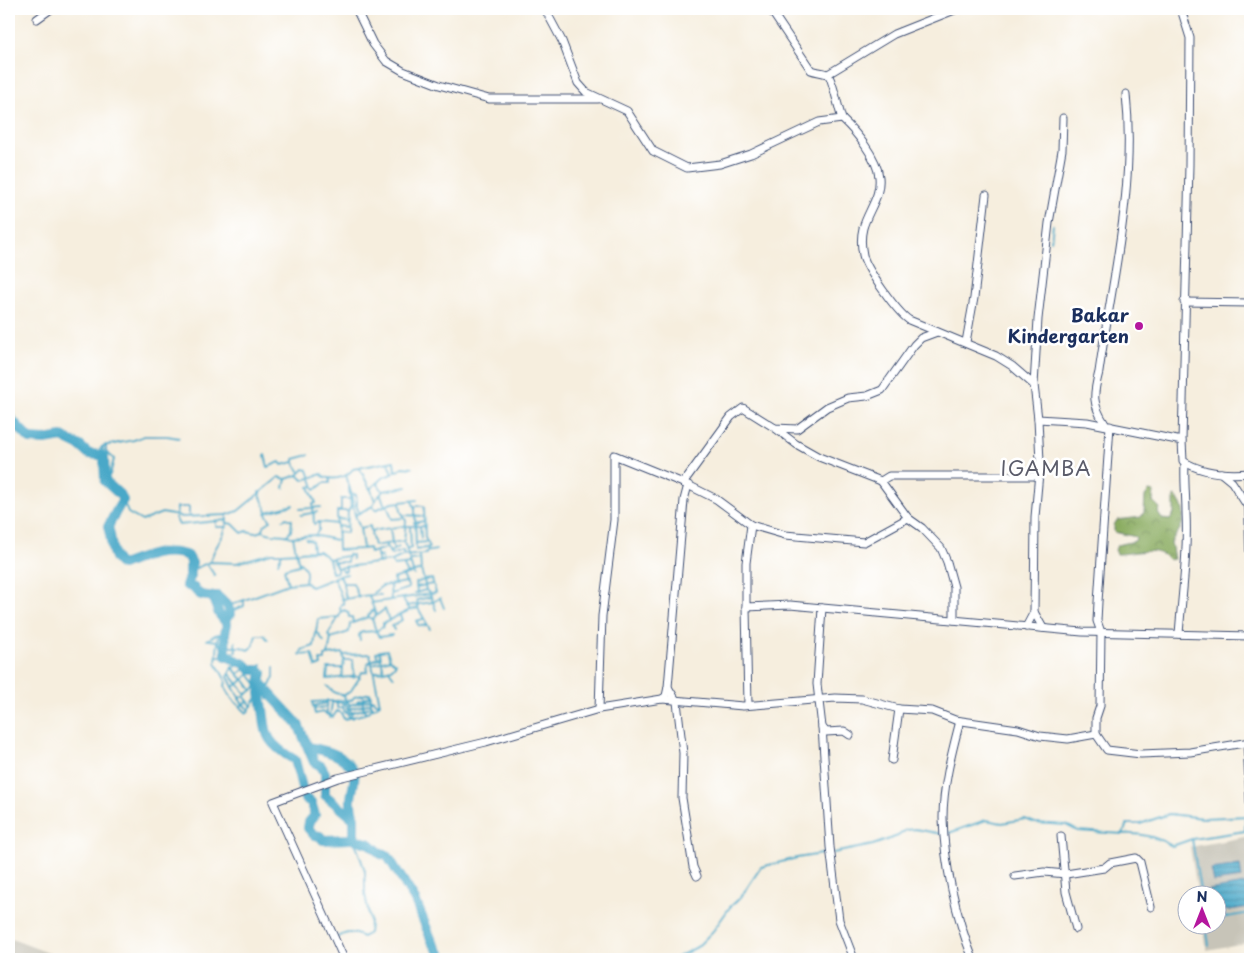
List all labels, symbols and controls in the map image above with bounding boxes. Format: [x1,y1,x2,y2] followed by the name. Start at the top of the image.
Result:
[1008,301,1130,349] place label: Bakar Kindergarten
[1133,320,1145,332] marker: Bakar Kindergarten
[1001,453,1091,483] district label: IGAMBA
[1176,886,1226,936] north arrow
[1196,886,1208,907] text: N

